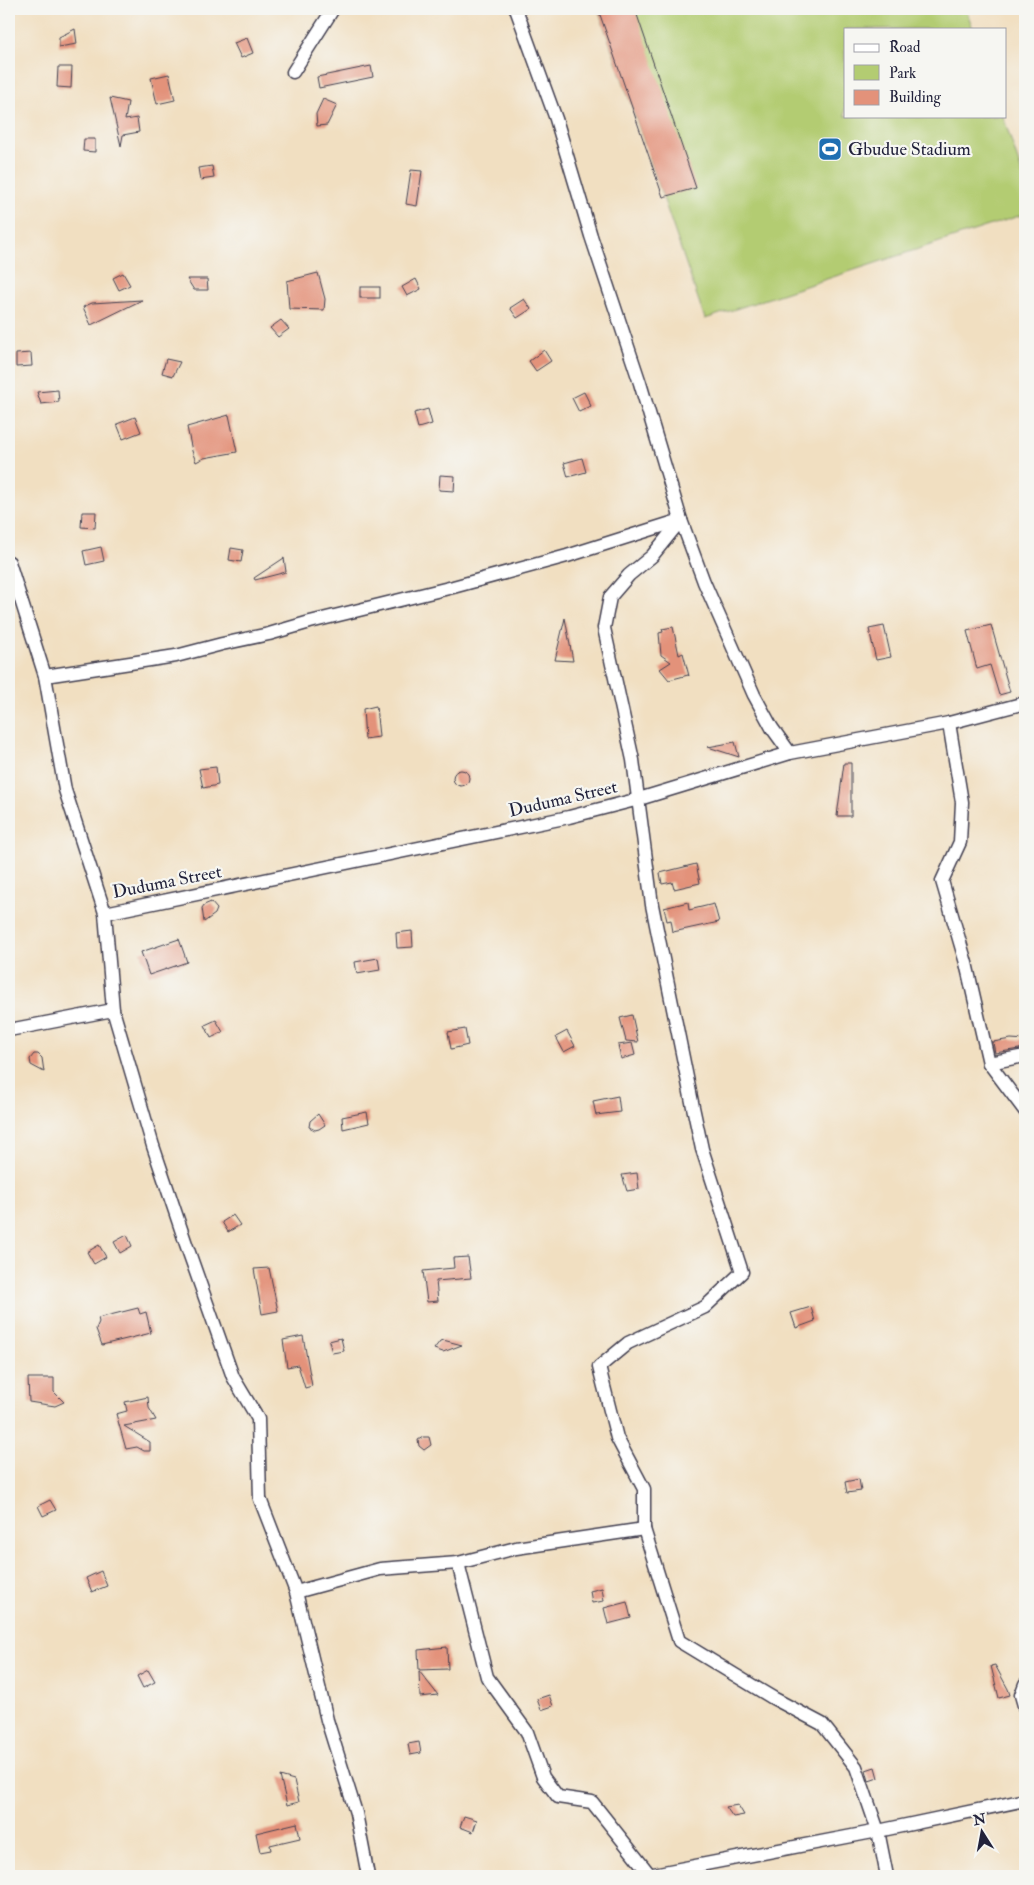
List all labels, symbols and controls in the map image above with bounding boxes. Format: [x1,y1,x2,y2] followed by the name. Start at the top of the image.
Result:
[844,28,1006,118] legend
[889,38,921,57] text: Road
[889,64,916,83] text: Park
[889,88,941,107] text: Building
[817,136,843,162] sports icon: Gbudue Stadium
[848,138,971,161] place label: Gbudue Stadium
[506,775,620,823] street label: Duduma Street
[110,860,224,904] street label: Duduma Street
[956,1808,1006,1858] north arrow
[971,1810,988,1829] text: N

